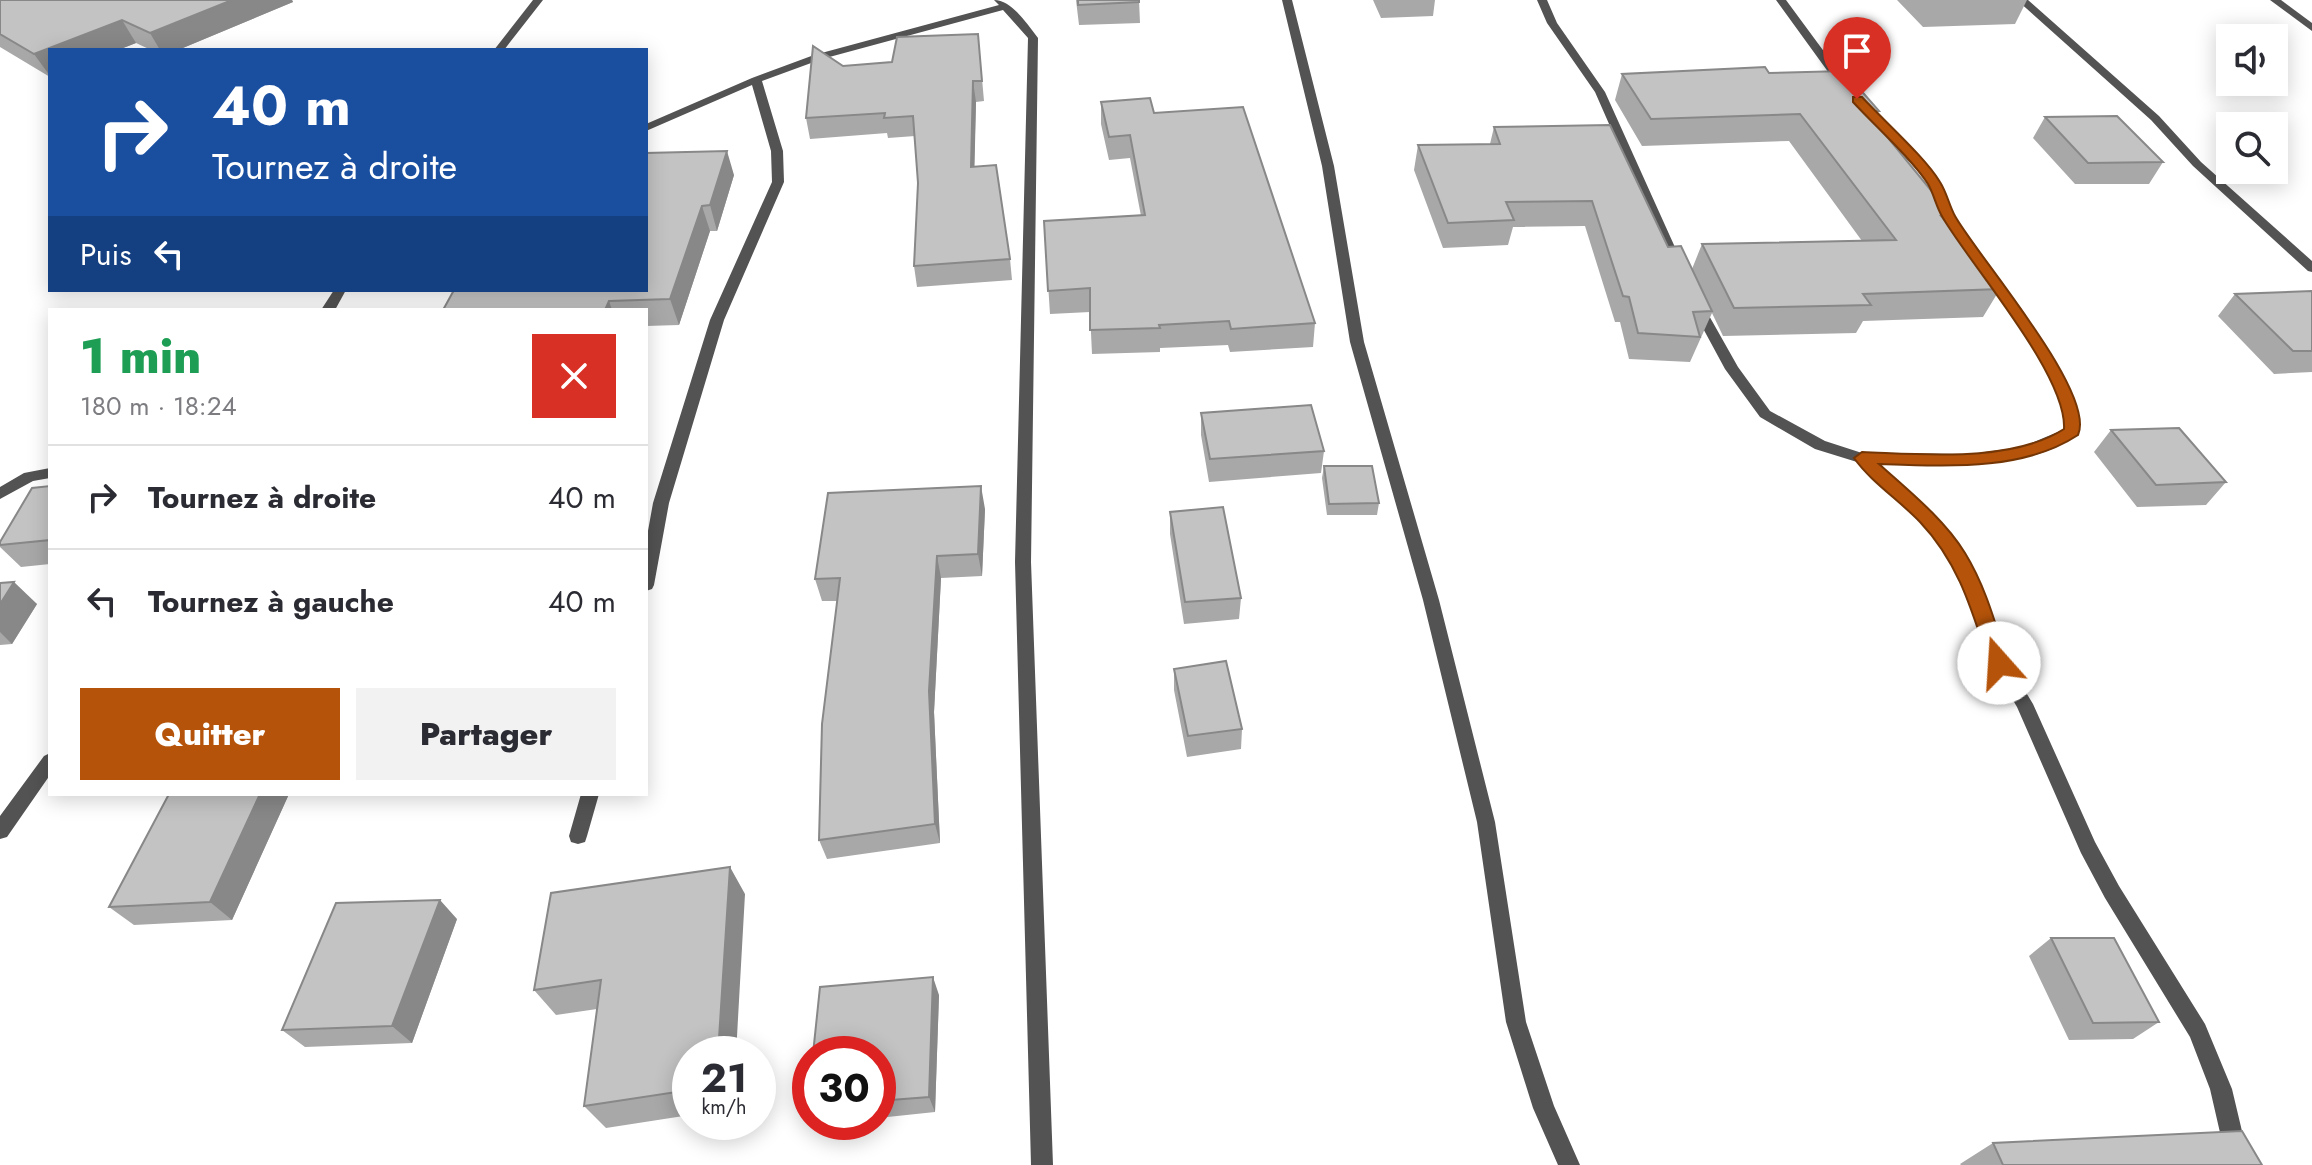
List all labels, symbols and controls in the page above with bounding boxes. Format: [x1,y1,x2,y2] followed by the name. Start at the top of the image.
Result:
[1823,17,1891,99] pin
[2216,24,2288,184] map controls
[2216,24,2288,96] button: sound
[1835,29,1879,73] icon: arrive
[212,65,351,146] text: 40 m
[80,80,184,184] icon: right
[2216,112,2288,184] button: search
[212,140,457,192] text: Tournez à droite
[147,232,191,276] icon: left
[80,233,131,276] text: Puis
[80,322,201,391] text: 1 min
[532,334,616,418] button: close
[80,387,237,425] text: 180 m · 18:24
[80,475,124,519] icon: right
[148,476,376,519] text: Tournez à droite
[548,476,616,519] text: 40 m
[80,579,124,623] icon: left
[148,580,394,623] text: Tournez à gauche
[548,580,616,623] text: 40 m
[1957,621,2041,705] position arrow
[80,688,340,780] button: Quitter
[356,688,616,780] button: Partager
[792,1036,896,1140] speed limit sign: 30
[701,1049,747,1107] text: 21
[701,1093,747,1122] text: km/h

